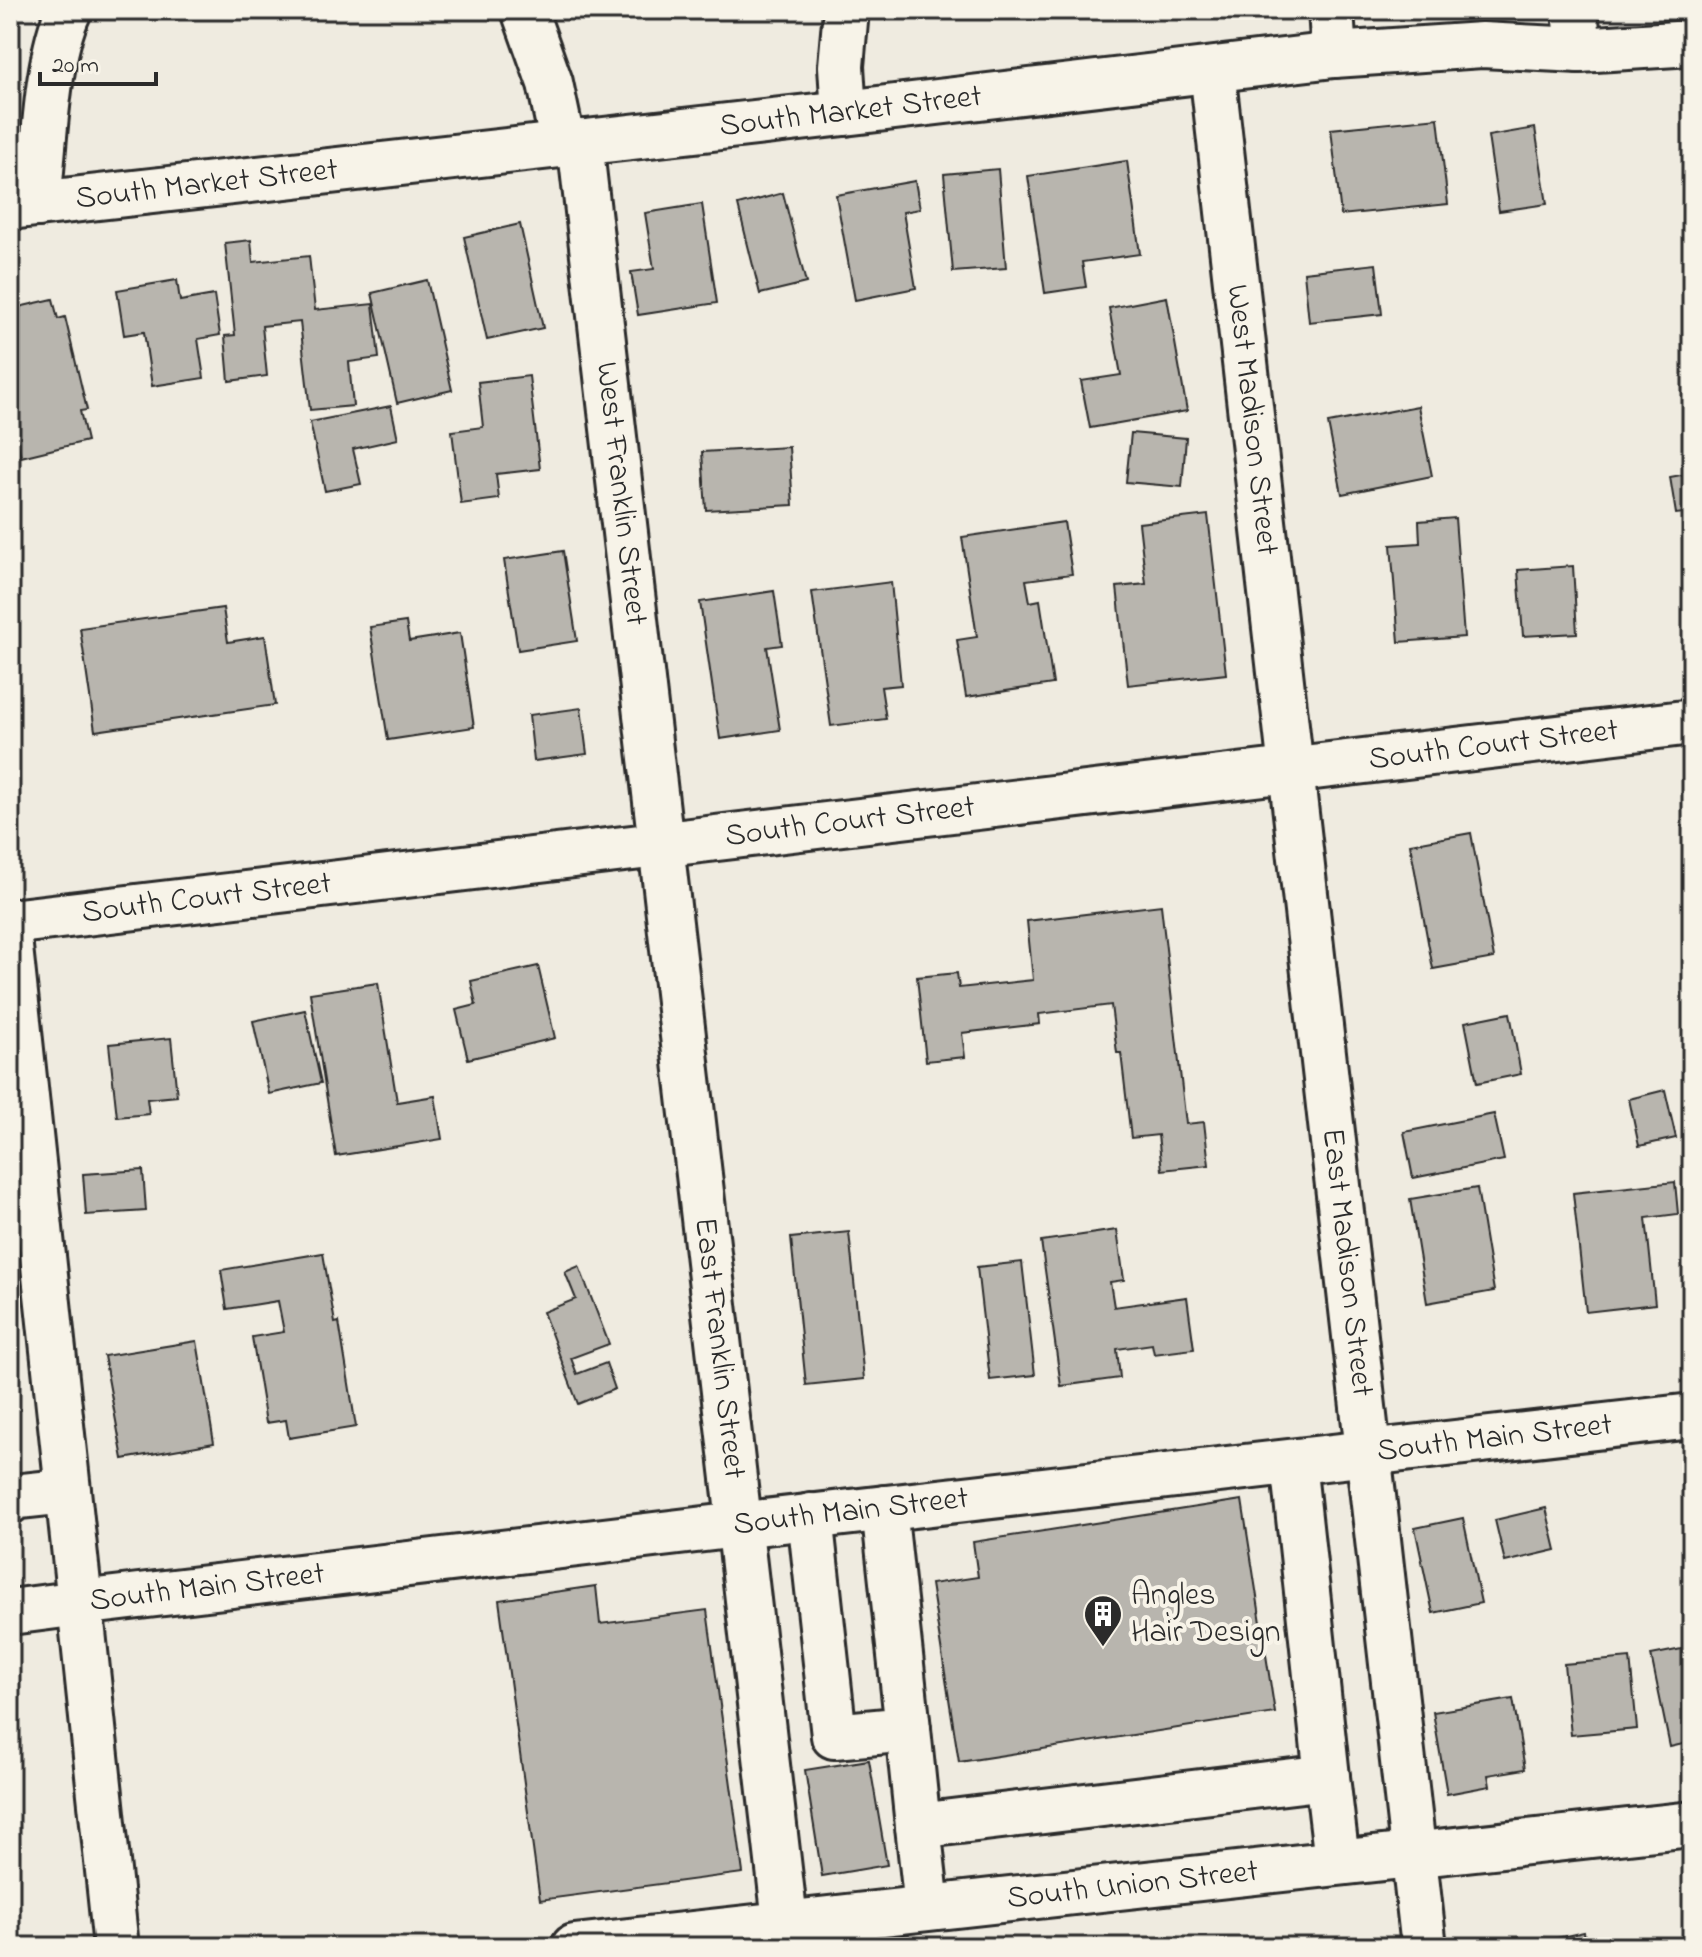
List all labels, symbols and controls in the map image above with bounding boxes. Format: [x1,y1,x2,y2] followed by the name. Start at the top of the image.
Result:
[40,36,156,86] scale bar
[52,49,99,84] text: 20 m
[717,73,985,150] street label: South Market Street
[73,147,341,223] street label: South Market Street
[1213,282,1290,558] street label: West Madison Street
[582,359,659,628] street label: West Franklin Street
[1366,707,1621,784] street label: South Court Street
[723,784,978,860] street label: South Court Street
[79,860,334,937] street label: South Court Street
[1308,1126,1385,1399] street label: East Madison Street
[681,1215,757,1481] street label: East Franklin Street
[1375,1402,1615,1475] street label: South Main Street
[731,1475,971,1549] street label: South Main Street
[87,1551,328,1625] street label: South Main Street
[1131,1573,1281,1657] place label: Angles Hair Design
[1082,1593,1124,1648] building icon: Angles Hair Design
[1005,1848,1261,1923] street label: South Union Street

